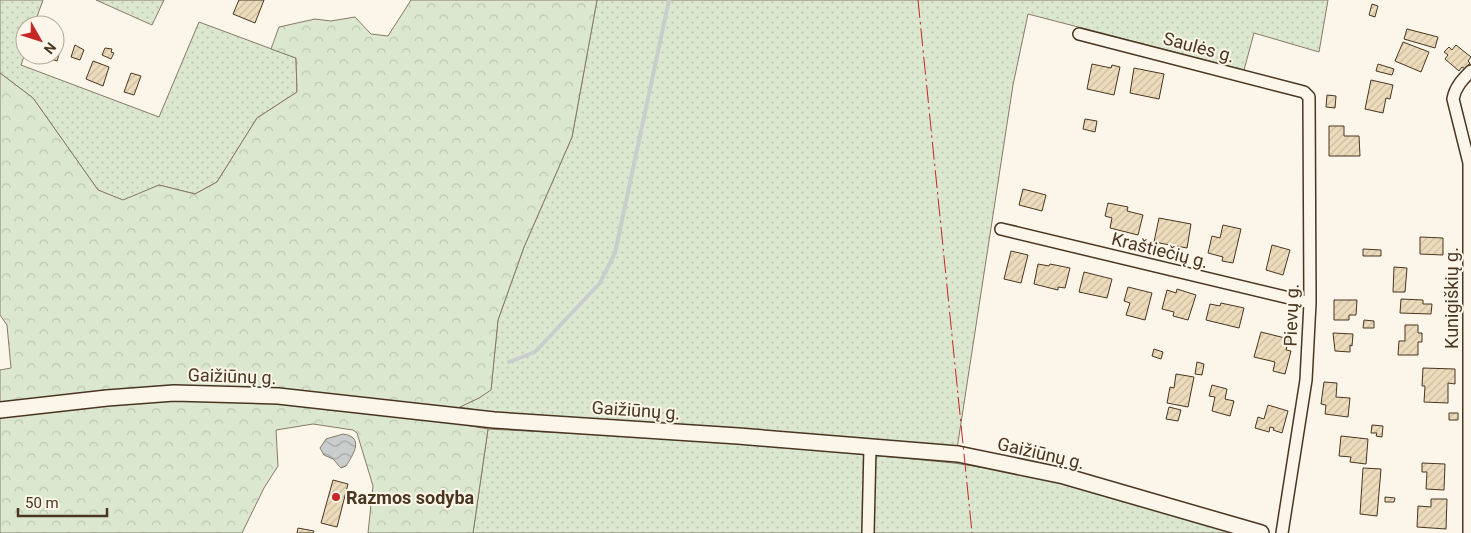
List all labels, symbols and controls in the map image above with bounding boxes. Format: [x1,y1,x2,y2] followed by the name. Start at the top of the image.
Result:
[15,15,65,65] north arrow
[1161,27,1237,67] street label: Saulės g.
[41,39,59,57] text: N
[1109,228,1211,272] street label: Kraštiečių g.
[1441,247,1462,349] street label: Kunigiškių g.
[1279,283,1303,347] street label: Pievų g.
[187,364,277,388] street label: Gaižiūnų g.
[591,396,681,424] street label: Gaižiūnų g.
[995,433,1087,473] street label: Gaižiūnų g.
[18,486,106,518] scale bar
[346,487,475,508] place label: Razmos sodyba
[330,491,342,503] marker: Razmos sodyba
[25,494,59,512] text: 50 m

